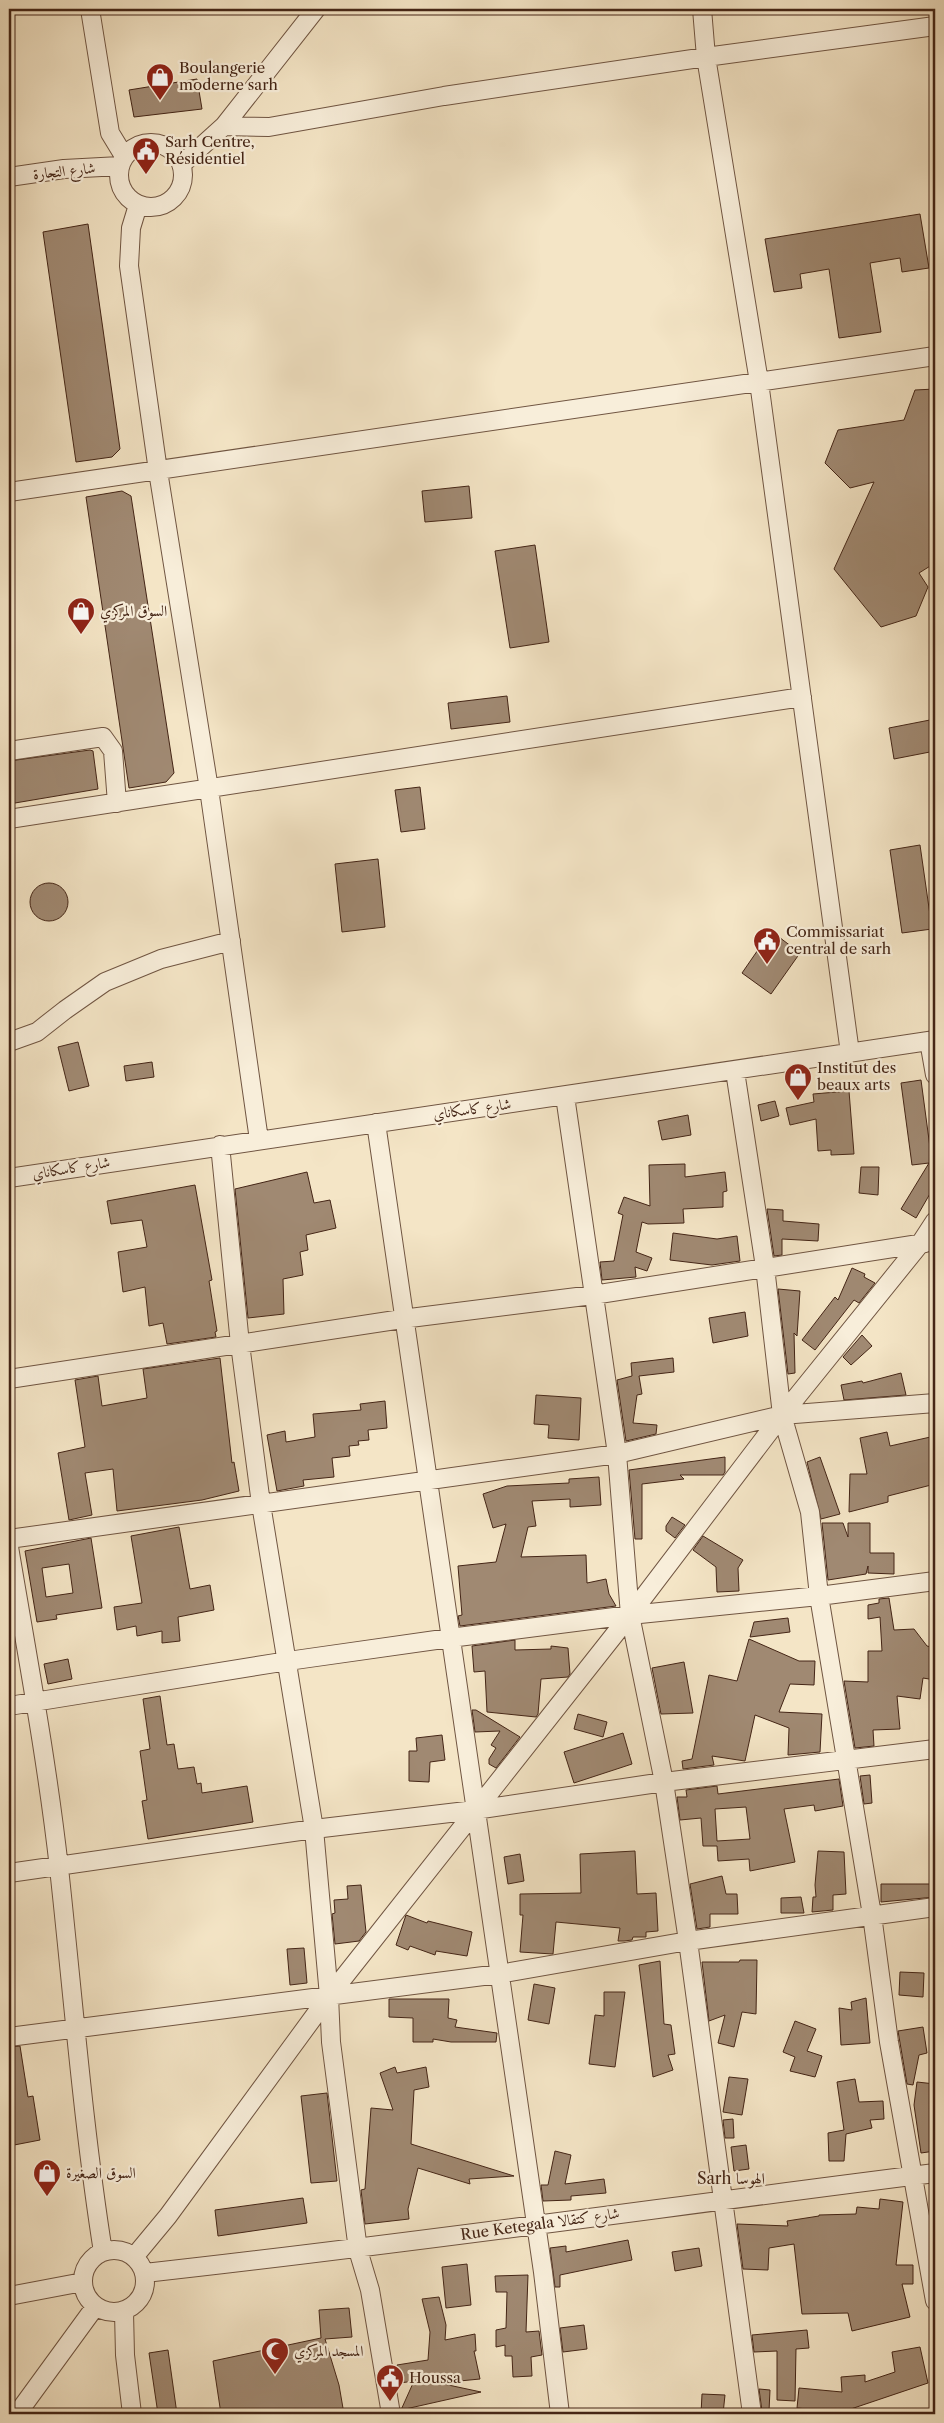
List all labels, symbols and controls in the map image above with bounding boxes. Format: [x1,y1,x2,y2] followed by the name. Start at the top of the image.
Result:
[179,58,279,94] place label: Boulangerie moderne sarh
[145,62,175,101] shop icon: Boulangerie moderne sarh
[165,132,255,168] place label: Sarh Centre, Résidentiel
[131,136,161,175] public building icon: Sarh Centre, Résidentiel
[32,158,96,187] street label: شارع التجارة
[66,596,96,635] shop icon: السوق المركزي
[100,601,167,623] place label: السوق المركزي
[786,922,892,958] place label: Commissariat central de sarh
[752,926,782,965] public building icon: Commissariat central de sarh
[817,1058,896,1094] place label: Institut des beaux arts
[783,1062,813,1101] shop icon: Institut des beaux arts
[432,1094,513,1127] street label: شارع كاسكاناي
[31,1152,112,1187] street label: شارع كاسكاناي
[32,2158,62,2197] shop icon: السوق الصغيرة
[66,2163,136,2182] place label: السوق الصغيرة
[697,2168,765,2189] district label: Sarh الهوسا
[459,2203,621,2248] street label: Rue Ketegala شارع كتقالا
[260,2336,290,2375] mosque icon: المسجد المركزي
[294,2341,364,2363] place label: المسجد المركزي
[375,2363,405,2402] public building icon: Houssa
[409,2368,461,2387] place label: Houssa

